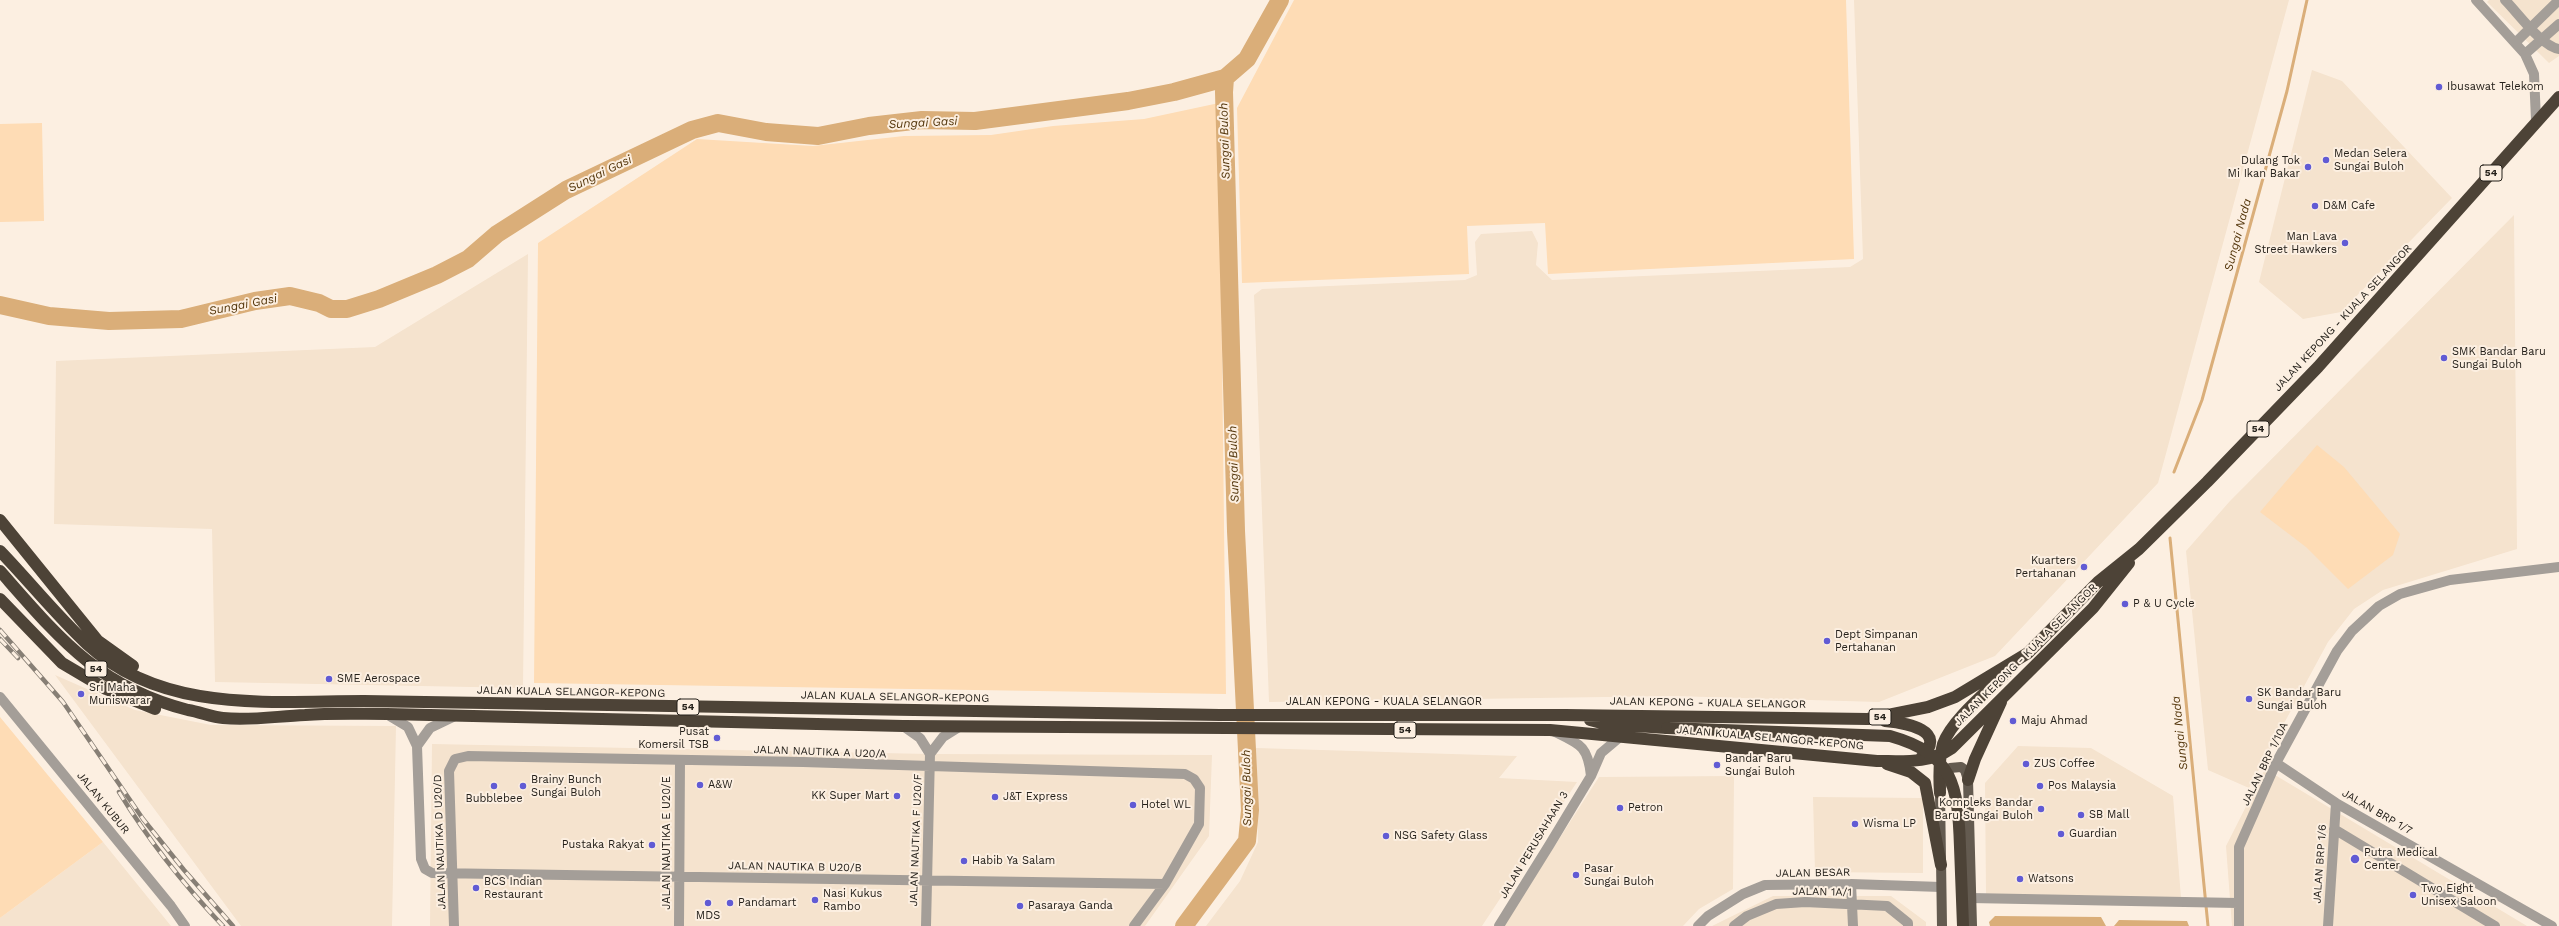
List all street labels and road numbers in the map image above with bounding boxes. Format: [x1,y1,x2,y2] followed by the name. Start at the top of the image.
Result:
[2480,165,2502,181] road number: 54
[2271,242,2415,394] street label: JALAN KEPONG - KUALA SELANGOR
[2247,421,2269,437] road number: 54
[1952,581,2100,729] street label: JALAN KEPONG - KUALA SELANGOR
[85,661,107,677] road number: 54
[477,684,665,700] street label: JALAN KUALA SELANGOR-KEPONG
[801,689,989,705] street label: JALAN KUALA SELANGOR-KEPONG
[1286,695,1482,709] street label: JALAN KEPONG - KUALA SELANGOR
[1610,695,1806,711] street label: JALAN KEPONG - KUALA SELANGOR
[677,699,699,715] road number: 54
[1869,709,1891,725] road number: 54
[2239,720,2291,808] street label: JALAN BRP 1/10A
[1394,722,1416,738] road number: 54
[1676,723,1864,753] street label: JALAN KUALA SELANGOR-KEPONG
[753,743,887,761] street label: JALAN NAUTIKA A U20/A
[74,769,132,837] street label: JALAN KUBUR
[907,773,925,907] street label: JALAN NAUTIKA F U20/F
[431,774,449,910] street label: JALAN NAUTIKA D U20/D
[660,776,674,910] street label: JALAN NAUTIKA E U20/E
[2339,787,2415,837] street label: JALAN BRP 1/7
[1497,789,1571,901] street label: JALAN PERUSAHAAN 3
[2311,824,2329,904] street label: JALAN BRP 1/6
[728,859,862,875] street label: JALAN NAUTIKA B U20/B
[1776,866,1850,880] street label: JALAN BESAR
[1792,885,1852,899] street label: JALAN 1A/1

